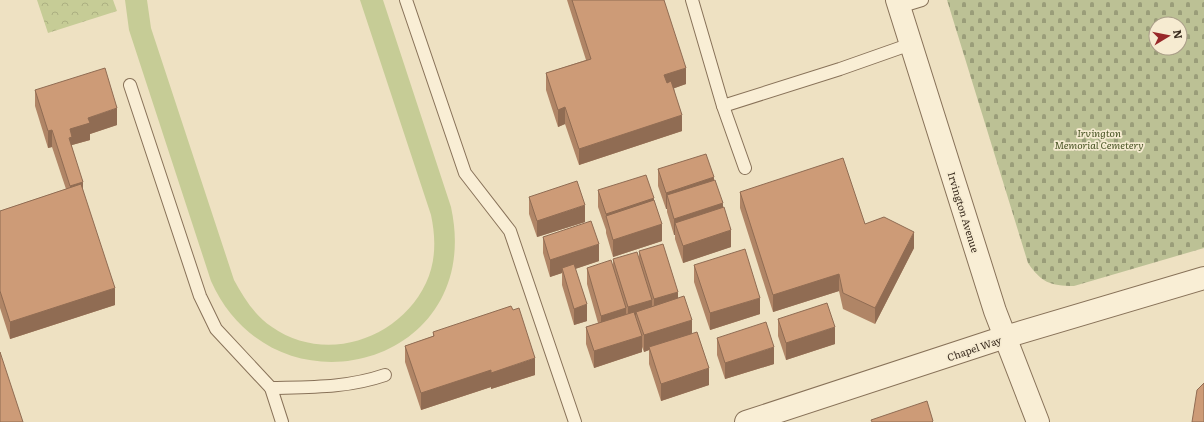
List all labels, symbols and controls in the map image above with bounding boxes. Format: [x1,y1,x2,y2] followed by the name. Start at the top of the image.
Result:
[1148,16,1188,56] north arrow
[1170,28,1188,40] text: N
[1054,125,1144,152] park label: Irvington Memorial Cemetery
[945,170,983,254] street label: Irvington Avenue
[945,332,1003,364] street label: Chapel Way

